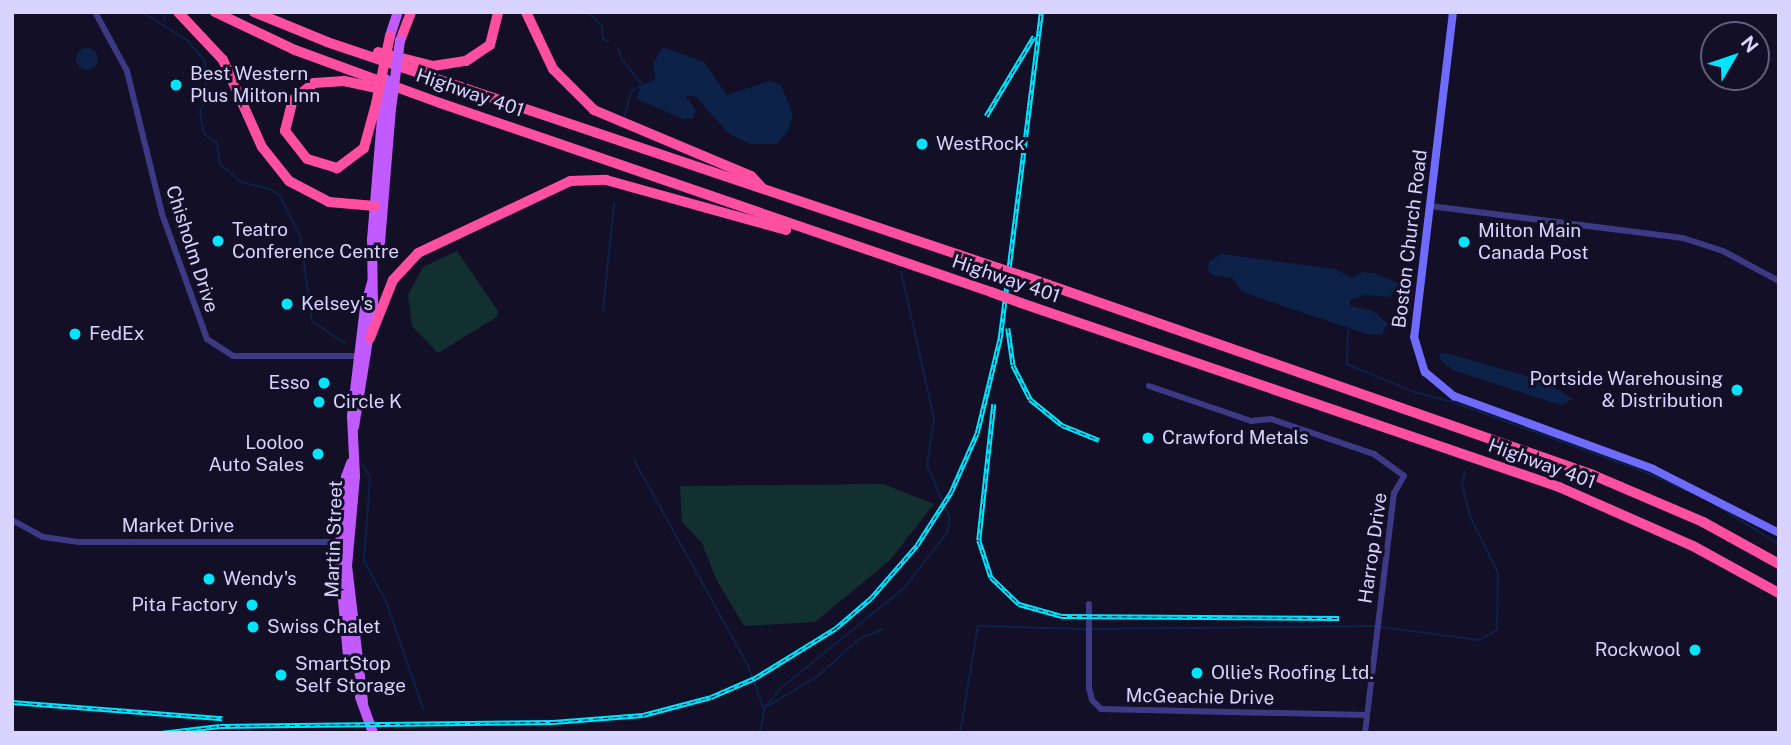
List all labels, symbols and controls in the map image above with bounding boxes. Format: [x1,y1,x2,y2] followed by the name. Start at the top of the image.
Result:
[1700,21,1770,91] north arrow
[1737,31,1763,57] text: N
[190,63,320,107] place label: Best Western Plus Milton Inn
[413,64,527,122] street label: Highway 401
[168,77,184,93] marker: Best Western Plus Milton Inn
[936,133,1025,155] place label: WestRock
[914,136,930,152] marker: WestRock
[1388,148,1432,330] street label: Boston Church Road
[161,183,223,315] street label: Chisholm Drive
[232,219,399,263] place label: Teatro Conference Centre
[1478,220,1589,264] place label: Milton Main Canada Post
[210,233,226,249] marker: Teatro Conference Centre
[1456,234,1472,250] marker: Milton Main Canada Post
[949,250,1063,308] street label: Highway 401
[301,293,373,315] place label: Kelsey's
[279,296,295,312] marker: Kelsey's
[89,323,144,345] place label: FedEx
[67,326,83,342] marker: FedEx
[1529,368,1723,412] place label: Portside Warehousing & Distribution
[268,372,310,394] place label: Esso
[316,375,332,391] marker: Esso
[1729,382,1745,398] marker: Portside Warehousing & Distribution
[333,391,402,413] place label: Circle K
[311,394,327,410] marker: Circle K
[1162,427,1309,449] place label: Crawford Metals
[1140,430,1156,446] marker: Crawford Metals
[208,432,304,476] place label: Looloo Auto Sales
[1485,434,1599,494] street label: Highway 401
[310,446,326,462] marker: Looloo Auto Sales
[321,480,347,598] street label: Martin Street
[1354,491,1392,605] street label: Harrop Drive
[122,515,234,537] street label: Market Drive
[223,568,297,590] place label: Wendy's
[201,571,217,587] marker: Wendy's
[132,594,238,616] place label: Pita Factory
[244,597,260,613] marker: Pita Factory
[267,616,381,638] place label: Swiss Chalet
[245,619,261,635] marker: Swiss Chalet
[1595,639,1681,661] place label: Rockwool
[1687,642,1703,658] marker: Rockwool
[295,653,406,697] place label: SmartStop Self Storage
[1211,662,1374,684] place label: Ollie's Roofing Ltd.
[1189,665,1205,681] marker: Ollie's Roofing Ltd.
[273,667,289,683] marker: SmartStop Self Storage
[1125,684,1275,710] street label: McGeachie Drive

